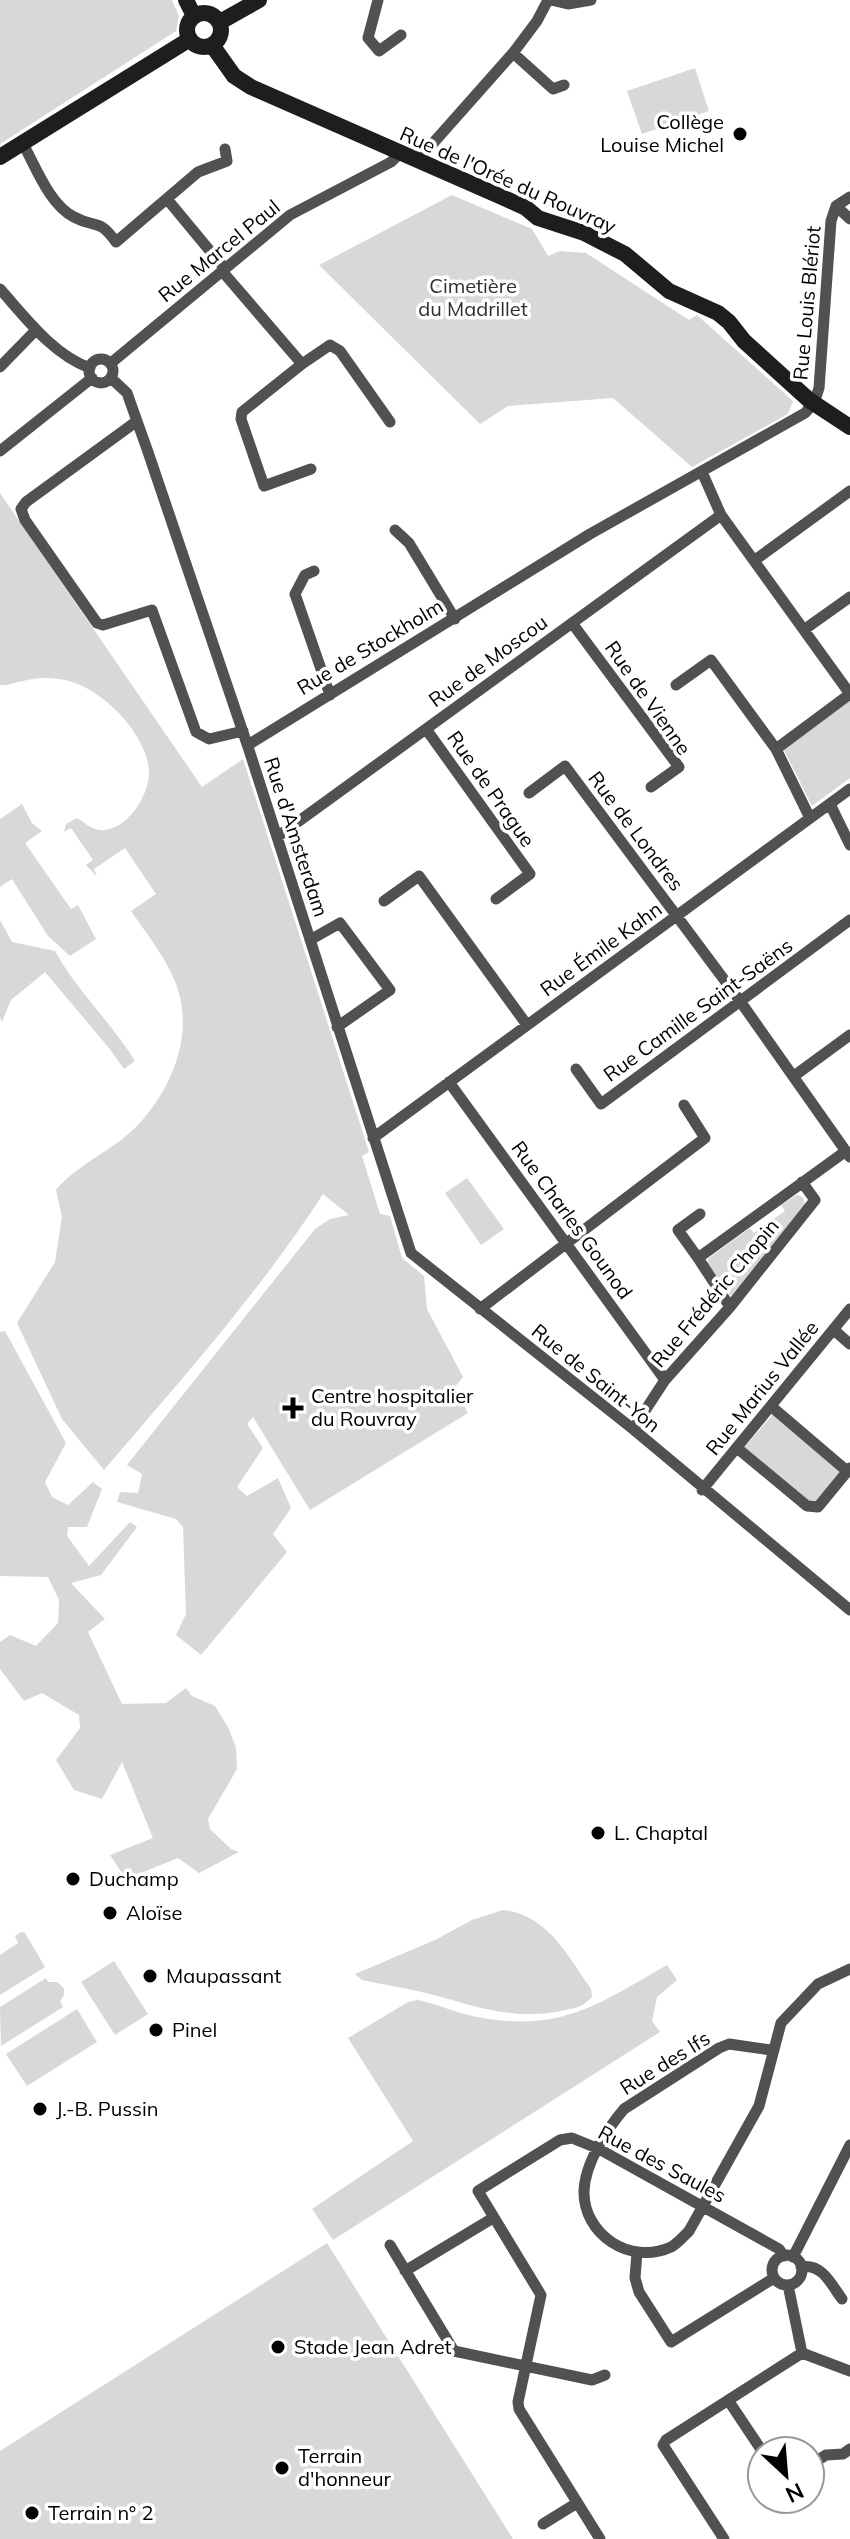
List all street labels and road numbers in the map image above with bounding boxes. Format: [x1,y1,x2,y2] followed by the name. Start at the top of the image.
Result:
[396,121,620,239] street label: Rue de l'Orée du Rouvray
[153,194,285,307] street label: Rue Marcel Paul
[787,225,826,381] street label: Rue Louis Blériot
[292,593,447,700] street label: Rue de Stockholm
[423,609,552,712] street label: Rue de Moscou
[600,636,697,760] street label: Rue de Vienne
[442,726,541,852] street label: Rue de Prague
[259,754,334,920] street label: Rue d'Amsterdam
[583,766,690,896] street label: Rue de Londres
[535,896,667,1001] street label: Rue Émile Kahn
[598,933,797,1087] street label: Rue Camille Saint-Saëns
[507,1136,638,1304] street label: Rue Charles Gounod
[645,1213,784,1372] street label: Rue Frédéric Chopin
[700,1316,823,1460] street label: Rue Marius Vallée
[527,1318,666,1437] street label: Rue de Saint-Yon
[615,2025,714,2100] street label: Rue des Ifs
[594,2119,730,2208] street label: Rue des Saules

